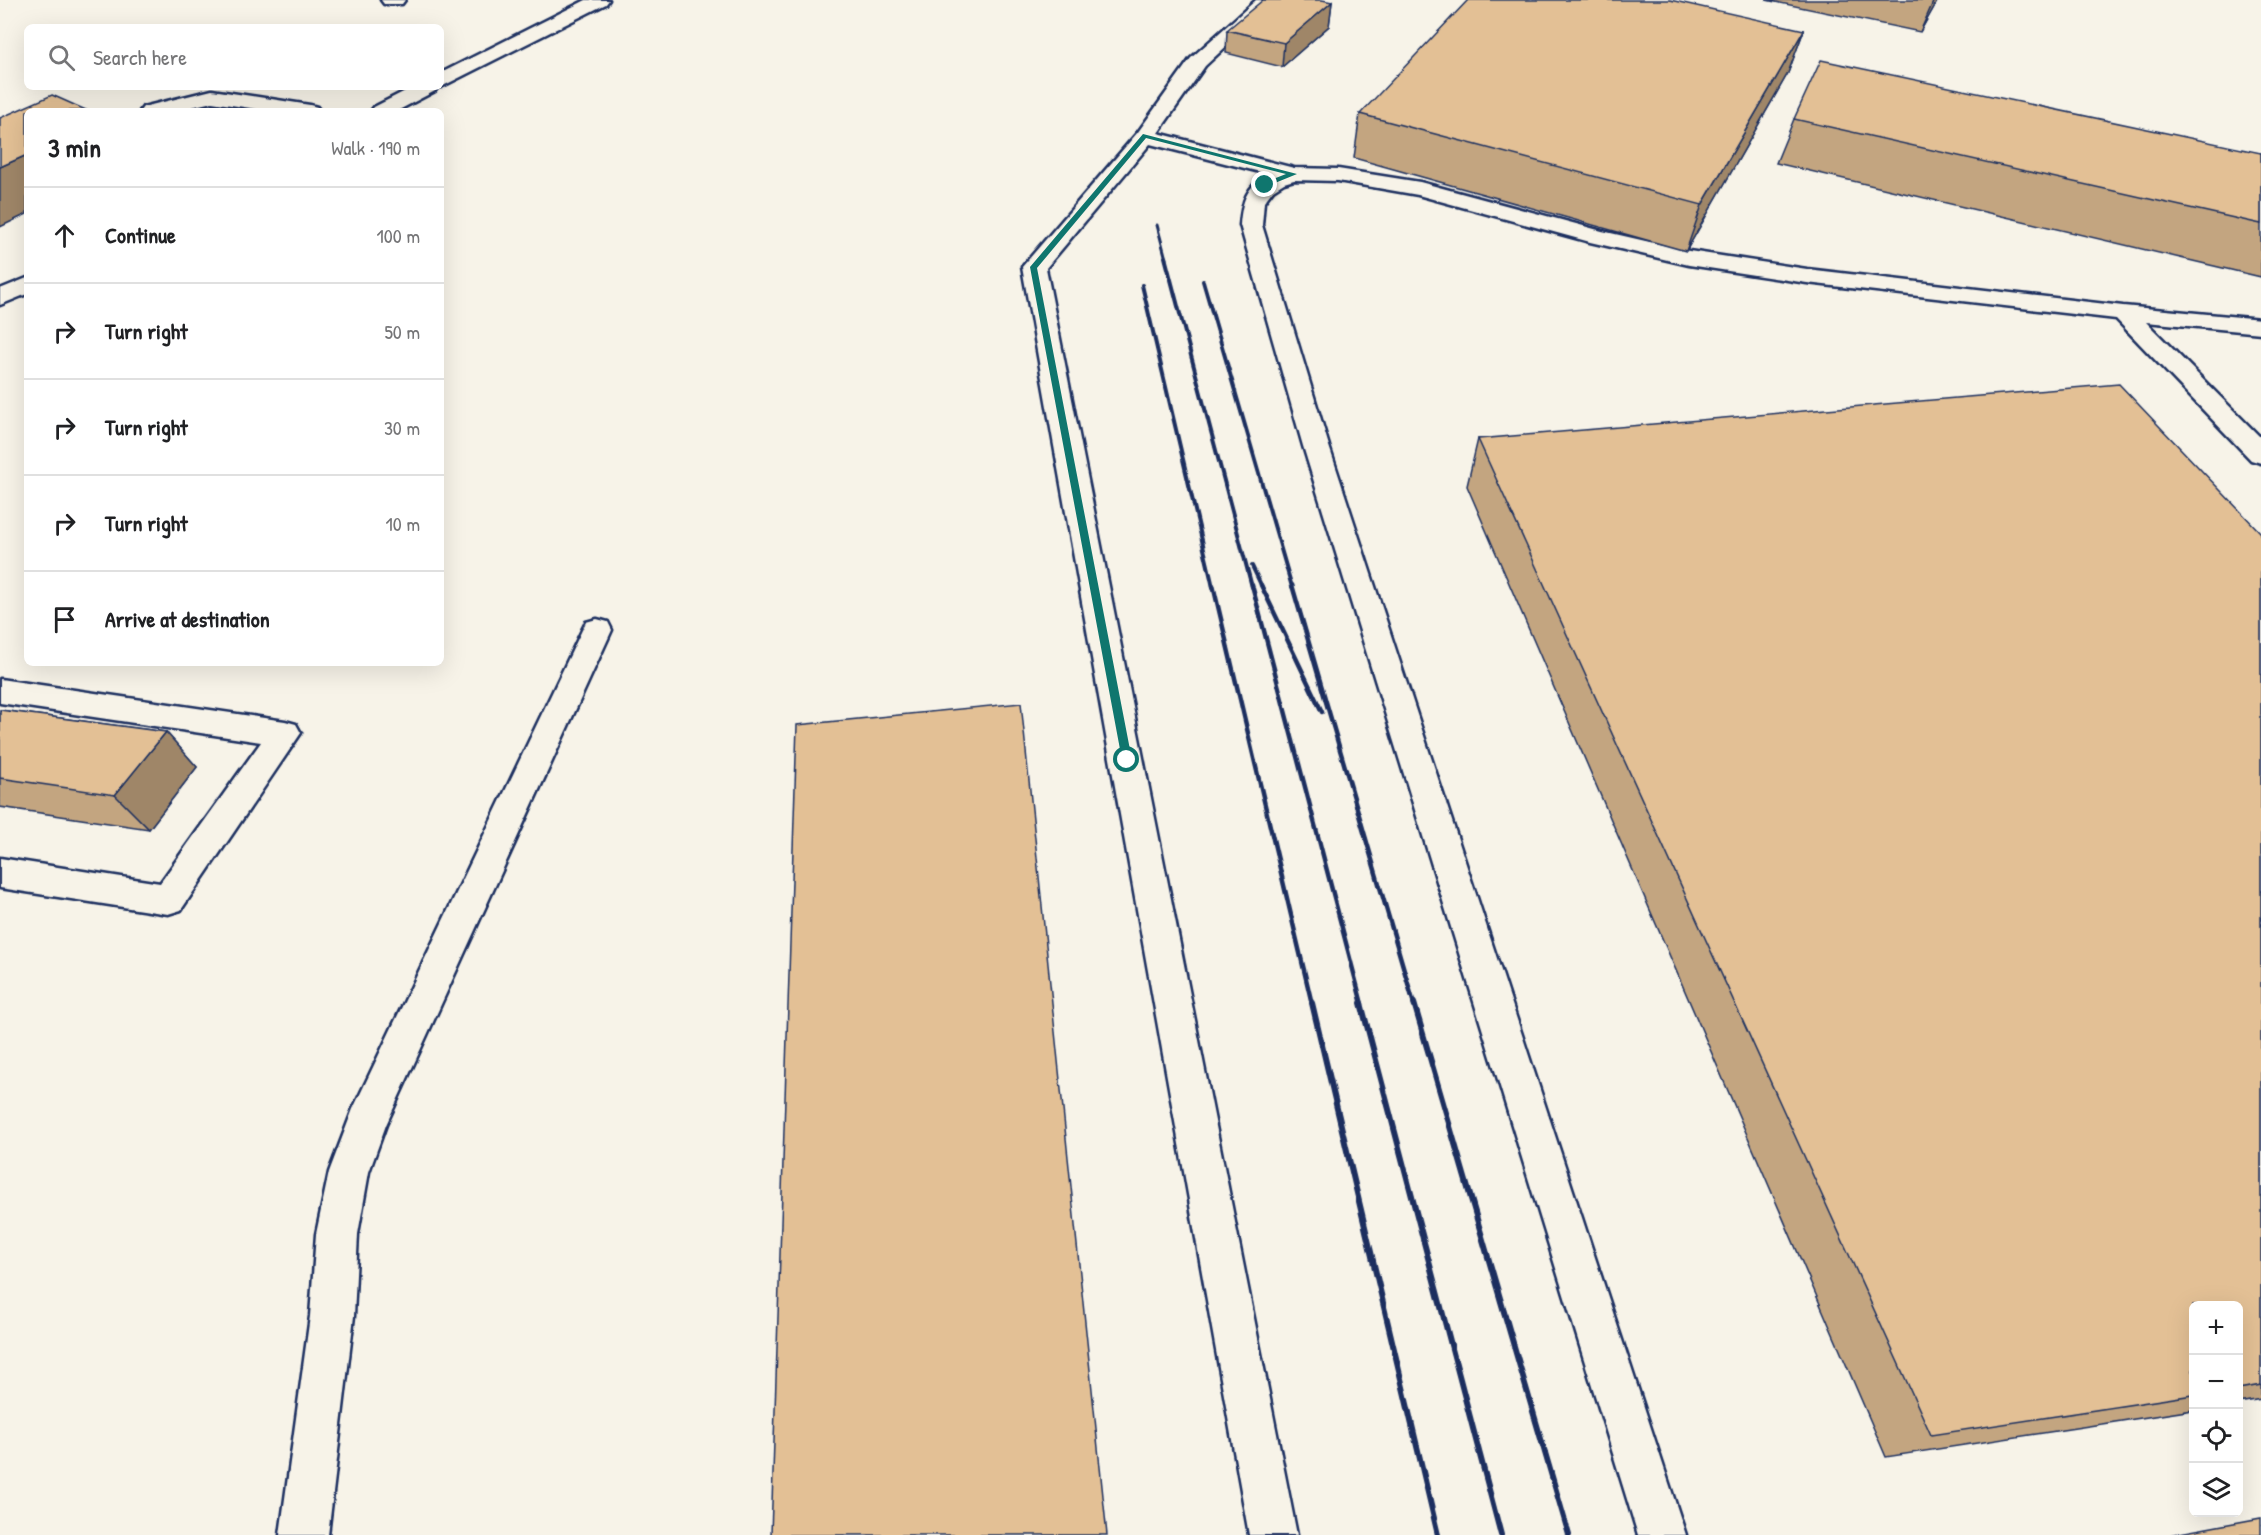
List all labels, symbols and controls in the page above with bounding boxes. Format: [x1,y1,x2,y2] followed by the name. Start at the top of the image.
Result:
[24,24,444,90] search box
[45,41,78,74] icon: search
[93,42,187,72] text: Search here
[48,130,101,165] text: 3 min
[331,134,420,161] text: Walk · 190 m
[1251,171,1277,197] route end
[48,219,81,252] icon: ahead
[105,220,176,250] text: Continue
[377,222,420,249] text: 100 m
[48,315,81,348] icon: right
[105,316,188,346] text: Turn right
[384,318,420,345] text: 50 m
[48,411,81,444] icon: right
[105,412,188,442] text: Turn right
[384,414,420,441] text: 30 m
[48,507,81,540] icon: right
[105,508,188,538] text: Turn right
[386,510,420,537] text: 10 m
[48,603,81,636] icon: arrive
[105,604,270,634] text: Arrive at destination
[1113,746,1139,772] route start
[2189,1301,2243,1517] map controls
[2189,1301,2243,1355] button: +
[2189,1355,2243,1409] button: −
[2189,1409,2243,1463] button: locate
[2189,1463,2243,1517] button: layers

